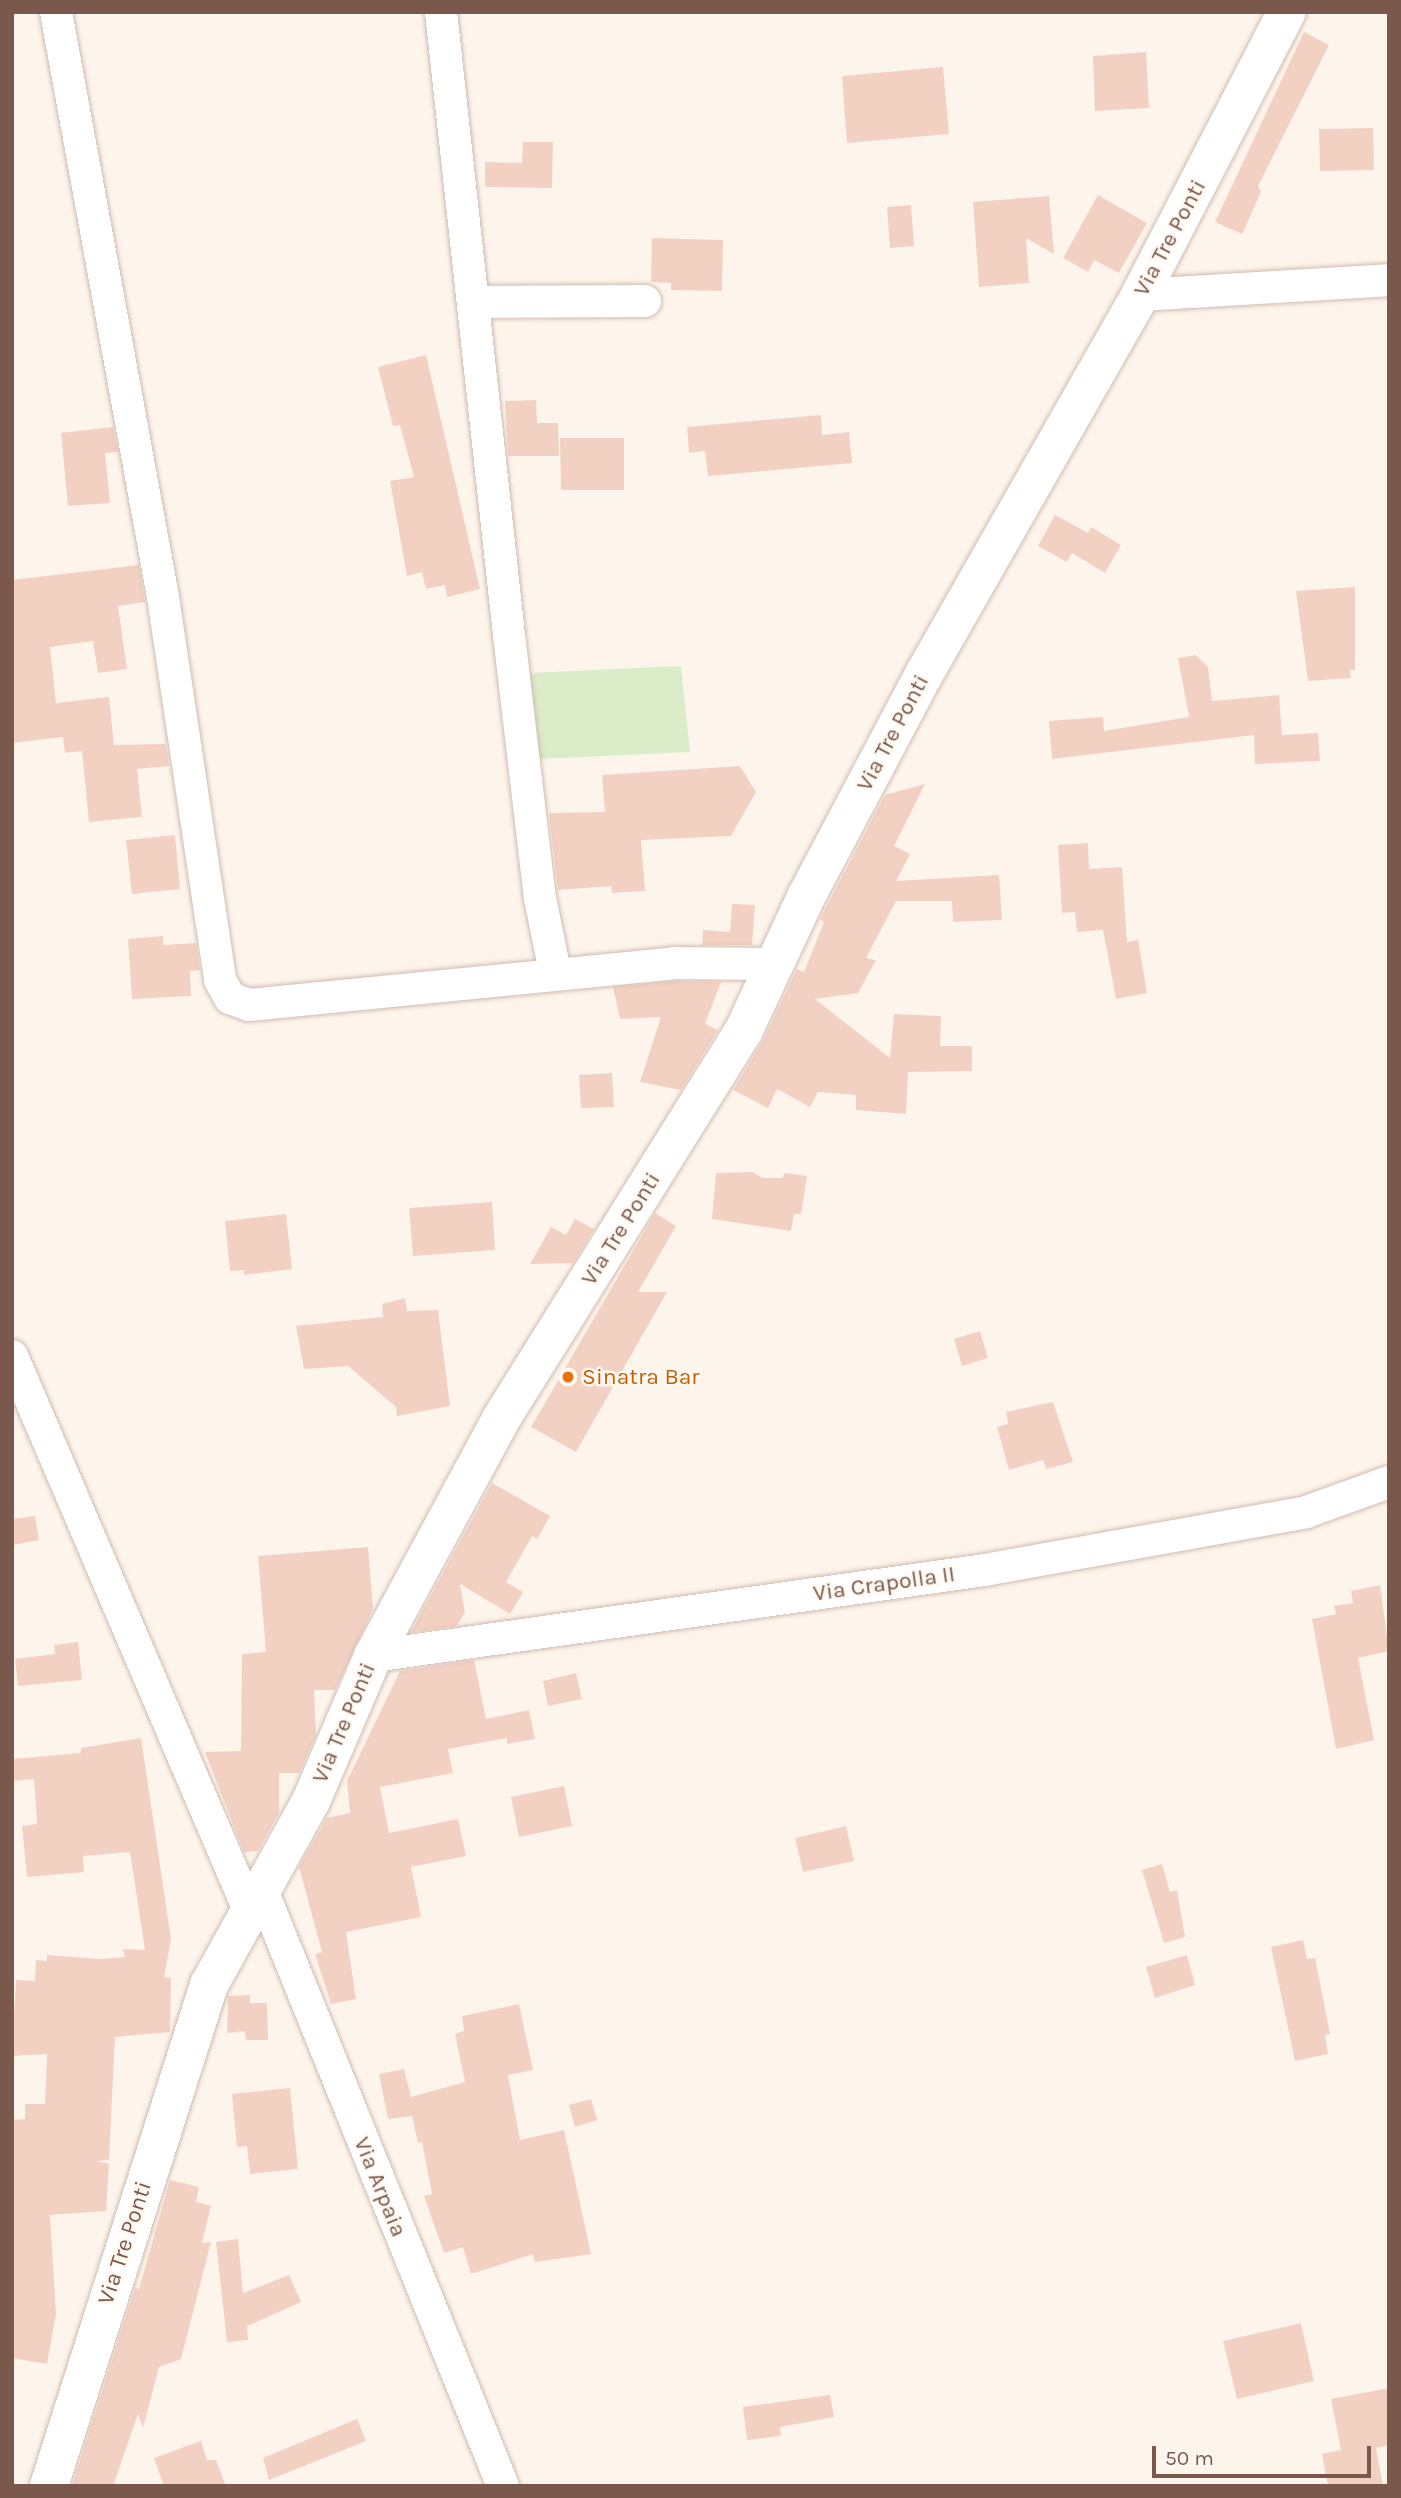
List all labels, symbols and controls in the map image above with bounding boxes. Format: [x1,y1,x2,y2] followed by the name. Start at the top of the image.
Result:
[1128,175,1212,301] street label: Via Tre Ponti
[851,670,935,796] street label: Via Tre Ponti
[575,1167,667,1291] street label: Via Tre Ponti
[582,1363,700,1391] place label: Sinatra Bar
[560,1369,576,1385] marker: Sinatra Bar
[811,1560,957,1608] street label: Via Crapolla II
[306,1659,382,1787] street label: Via Tre Ponti
[348,2133,412,2241] street label: Via Arpaia
[92,2178,158,2308] street label: Via Tre Ponti
[1156,2432,1375,2476] scale bar
[1165,2446,1214,2470] text: 50 m

